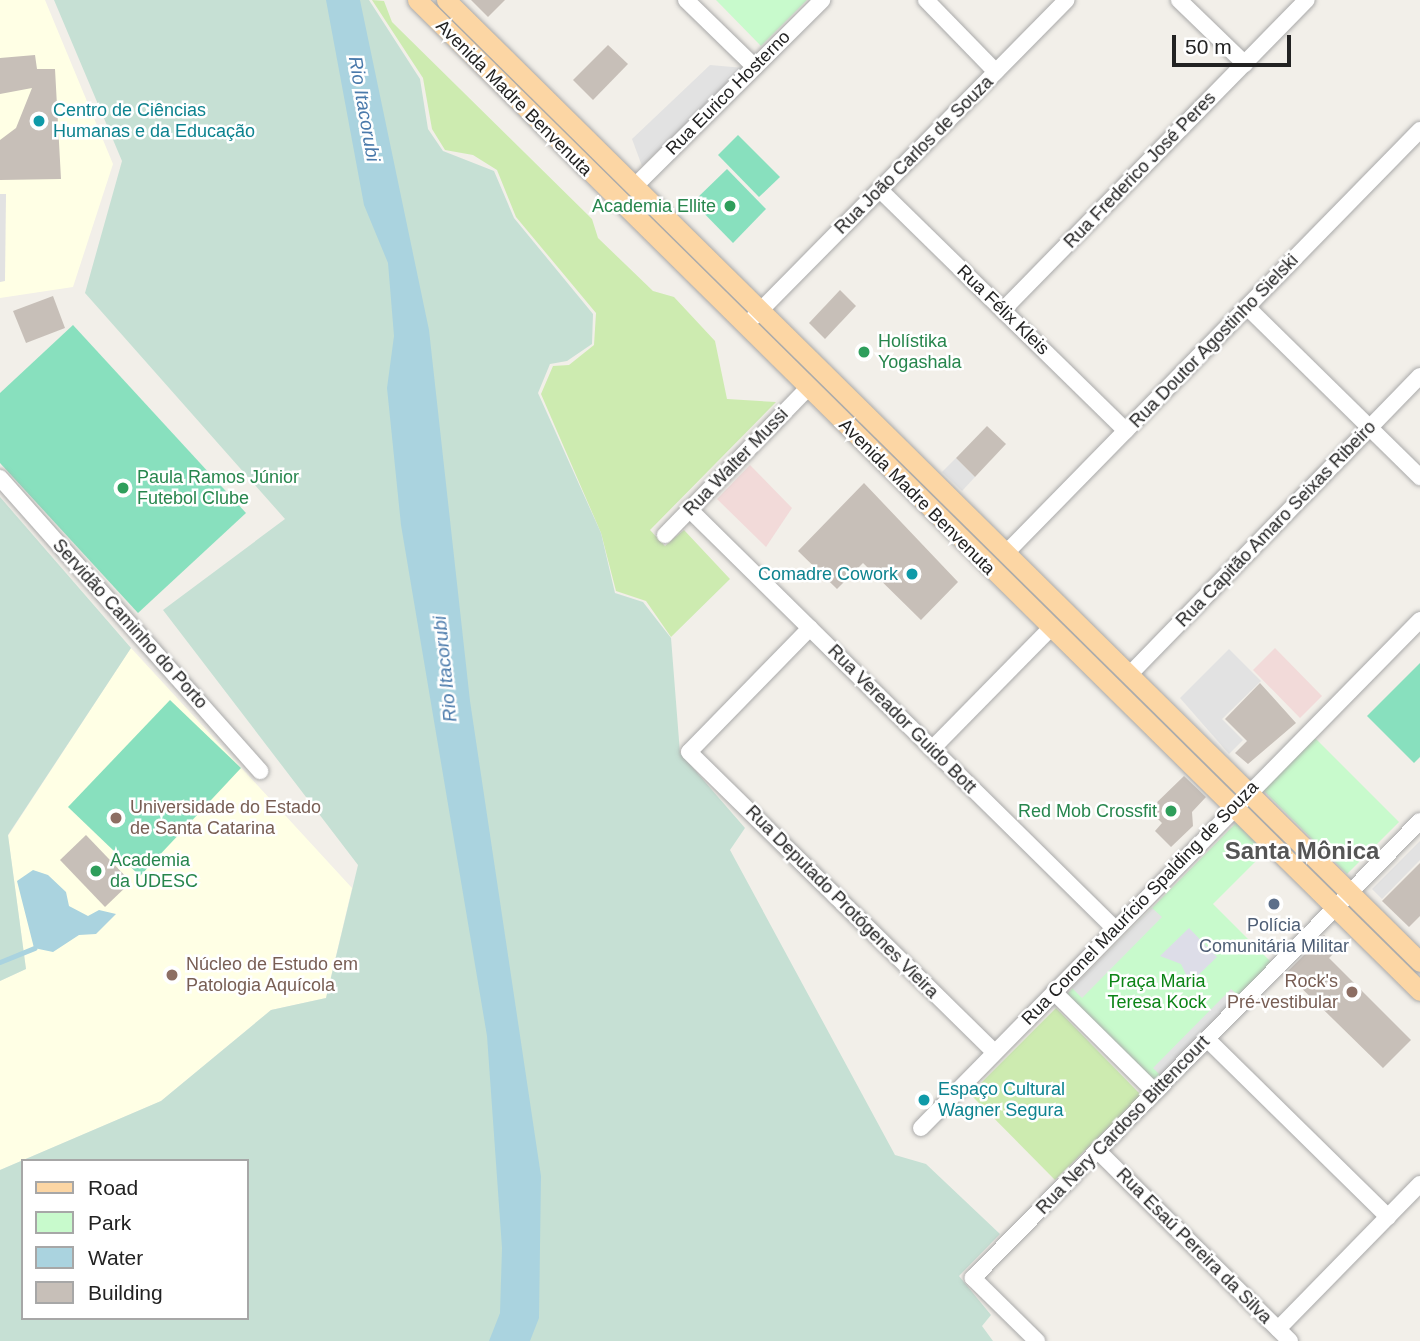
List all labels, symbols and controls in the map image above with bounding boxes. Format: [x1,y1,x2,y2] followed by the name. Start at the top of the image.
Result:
[431,15,597,181] street label: Avenida Madre Benvenuta
[1175,21,1294,65] scale bar
[661,26,795,160] street label: Rua Eurico Hosterno
[1185,35,1232,58] text: 50 m
[344,54,384,164] water label: Rio Itacorubi
[830,71,998,239] street label: Rua João Carlos de Souza
[1060,87,1220,253] street label: Rua Frederico José Peres
[53,100,255,142] place label: Centro de Ciências Humanas e da Educação
[31,113,47,129] marker: Centro de Ciências Humanas e da Educação
[592,195,716,217] place label: Academia Ellite
[722,198,738,214] marker: Academia Ellite
[1125,249,1303,433] street label: Rua Doutor Agostinho Sielski
[952,261,1054,359] street label: Rua Félix Kleis
[878,331,961,374] place label: Holístika Yogashala
[856,344,872,360] marker: Holístika Yogashala
[679,404,793,520] street label: Rua Walter Mussi
[834,414,1000,580] street label: Avenida Madre Benvenuta
[1171,416,1381,632] street label: Rua Capitão Amaro Seixas Ribeiro
[137,467,299,510] place label: Paula Ramos Júnior Futebol Clube
[115,480,131,496] marker: Paula Ramos Júnior Futebol Clube
[48,535,212,713] street label: Servidão Caminho do Porto
[758,563,898,585] place label: Comadre Cowork
[904,566,920,582] marker: Comadre Cowork
[428,615,462,723] water label: Rio Itacorubi
[823,640,981,798] street label: Rua Vereador Guido Bott
[1017,776,1263,1030] street label: Rua Coronel Maurício Spalding de Souza
[130,797,321,840] place label: Universidade do Estado de Santa Catarina
[1018,800,1157,822] place label: Red Mob Crossfit
[741,801,943,1003] street label: Rua Deputado Protógenes Vieira
[1163,803,1179,819] marker: Red Mob Crossfit
[108,810,124,826] marker: Universidade do Estado de Santa Catarina
[1225,837,1379,865] district label: Santa Mônica
[110,850,198,892] place label: Academia da UDESC
[88,863,104,879] marker: Academia da UDESC
[1266,896,1282,912] marker: Polícia Comunitária Militar
[1199,915,1349,958] place label: Polícia Comunitária Militar
[186,954,358,996] place label: Núcleo de Estudo em Patologia Aquícola
[164,967,180,983] marker: Núcleo de Estudo em Patologia Aquícola
[1107,971,1207,1014] park label: Praça Maria Teresa Kock
[1227,971,1338,1014] place label: Rock's Pré-vestibular
[1344,984,1360,1000] marker: Rock's Pré-vestibular
[1032,1031,1214,1219] street label: Rua Nery Cardoso Bittencourt
[938,1079,1065,1122] place label: Espaço Cultural Wagner Segura
[916,1092,932,1108] marker: Espaço Cultural Wagner Segura
[21,1159,248,1320] legend
[1112,1164,1276,1328] street label: Rua Esaú Pereira da Silva
[88,1176,138,1199] text: Road
[88,1211,131,1234] text: Park
[88,1246,143,1269] text: Water
[88,1281,163,1304] text: Building

